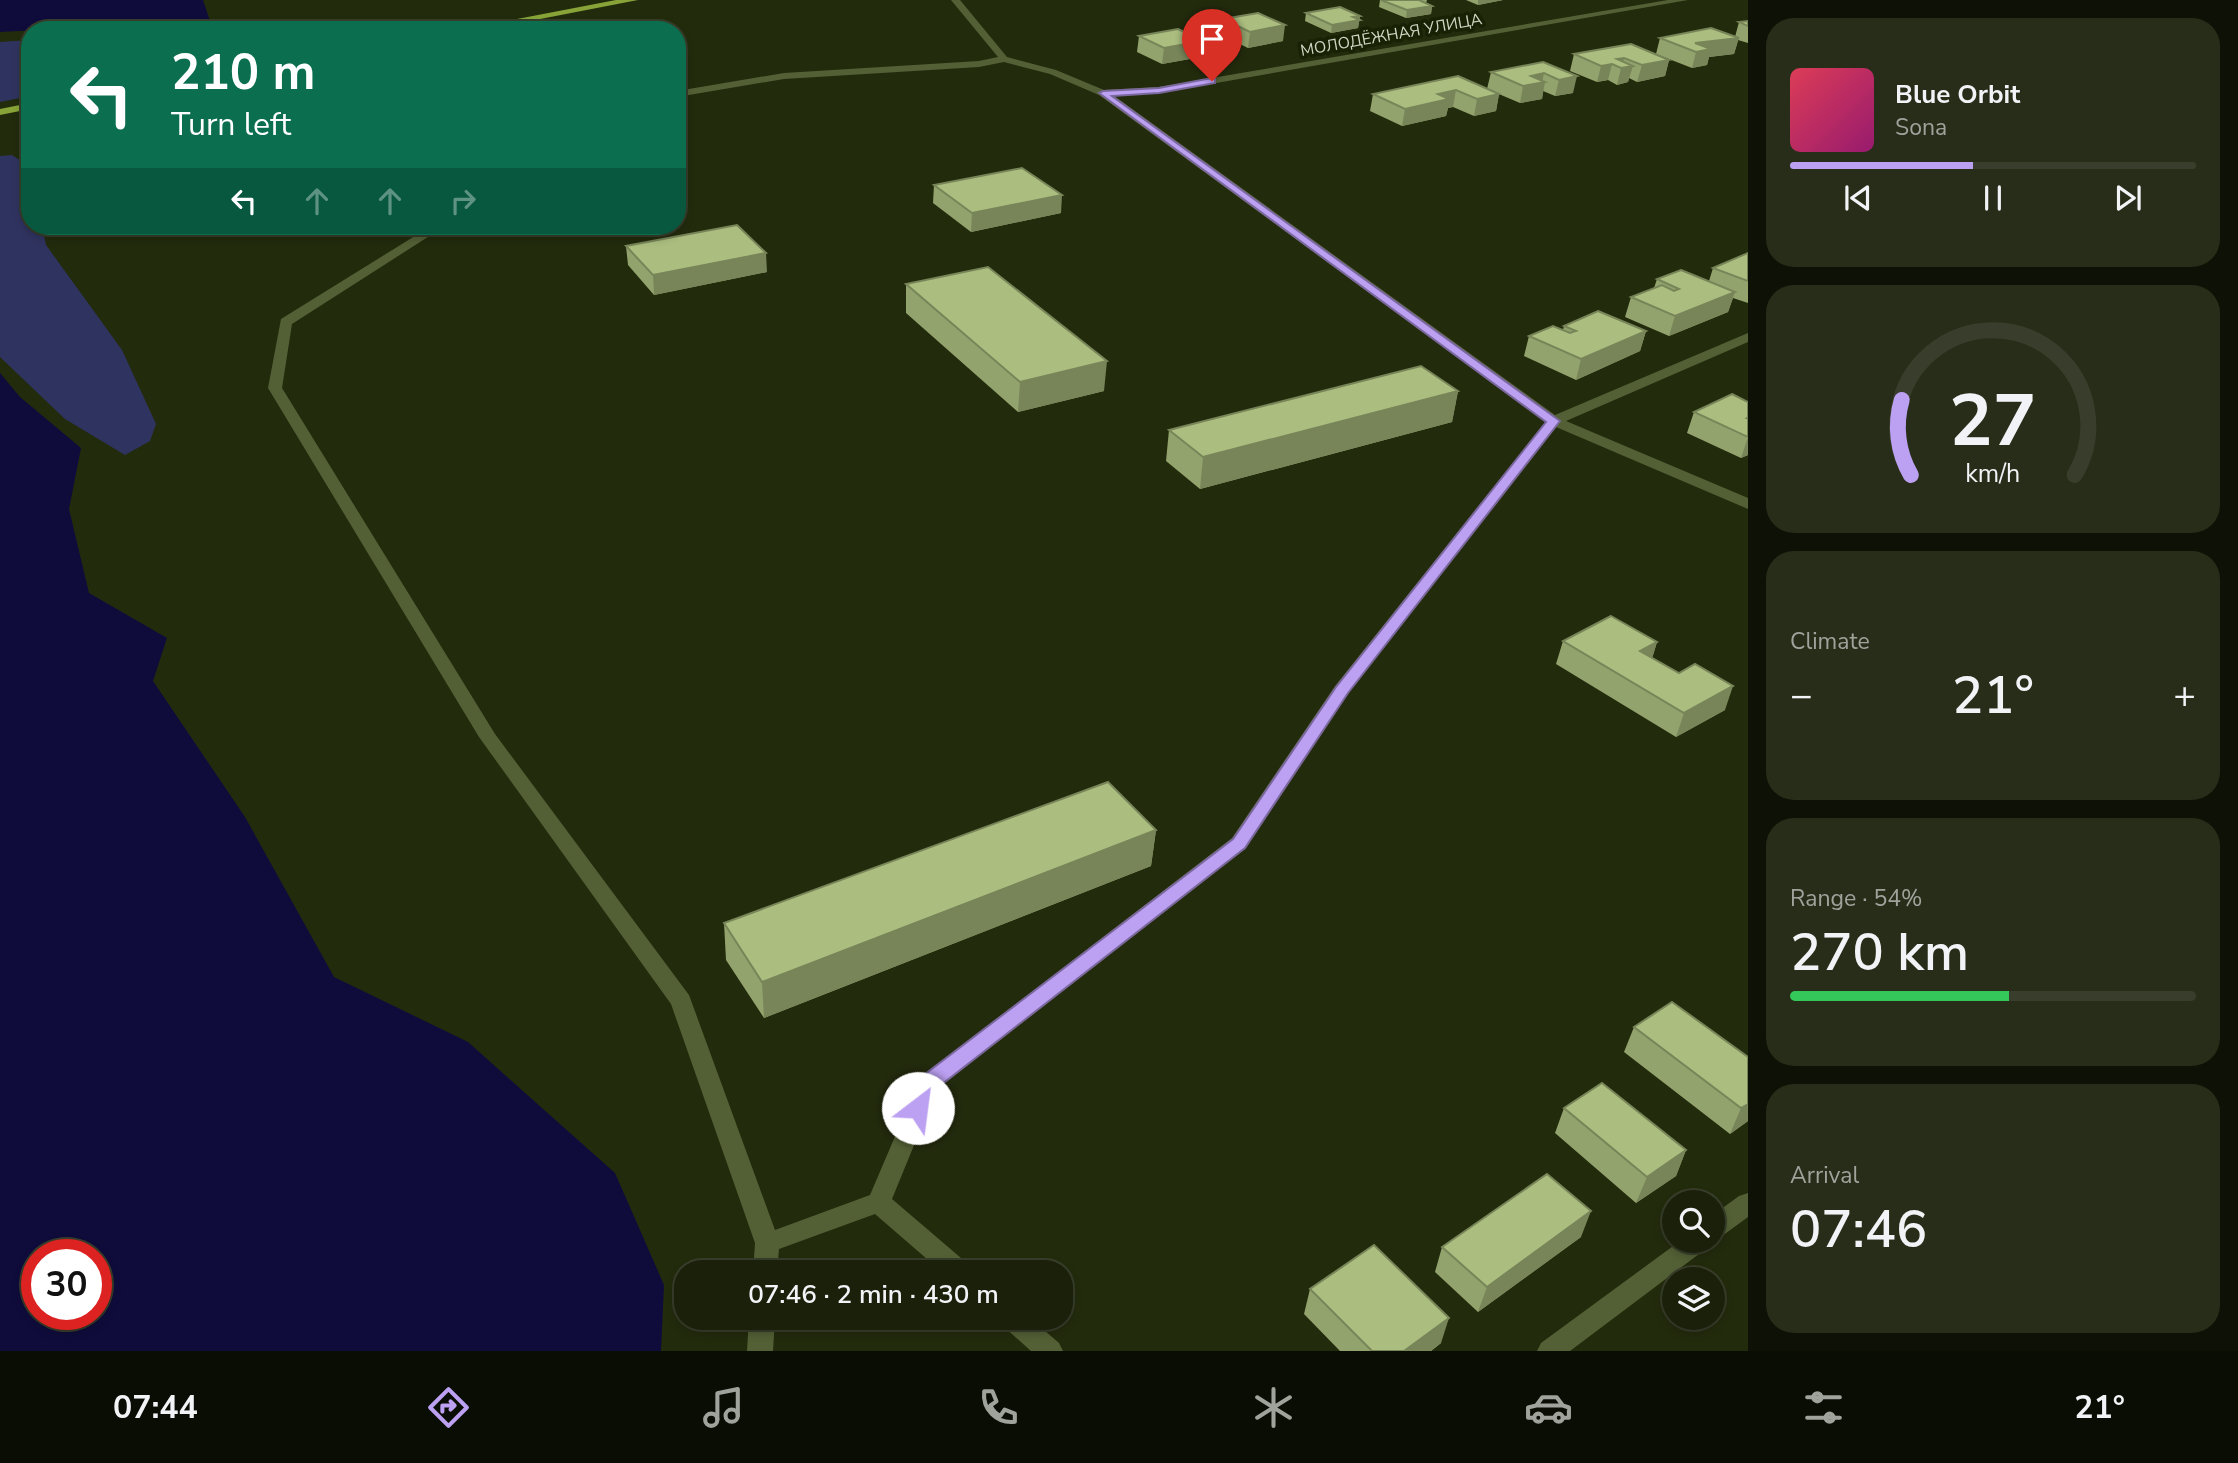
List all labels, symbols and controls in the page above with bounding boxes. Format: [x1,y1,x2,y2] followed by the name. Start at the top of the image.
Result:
[1299,8,1484,62] street label: МОЛОДЁЖНАЯ УЛИЦА
[1182,9,1242,81] pin
[1193,20,1231,58] icon: arrive
[171,39,315,106] text: 210 m
[56,49,147,140] icon: left
[1895,77,2020,112] text: Blue Orbit
[171,103,291,146] text: Turn left
[1895,112,1947,143] text: Sona
[1839,179,1877,217] icon: previous
[1974,179,2012,217] icon: pause
[2109,179,2147,217] icon: next
[225,182,263,220] icon: left
[298,182,336,220] icon: ahead
[371,182,409,220] icon: ahead
[444,182,482,220] icon: right
[1949,371,2037,471] text: 27
[1965,457,2021,491] text: km/h
[1790,626,1870,657] text: Climate
[1952,660,2034,731] text: 21°
[1790,670,1813,721] text: −
[2173,670,2196,721] text: +
[1790,883,1922,914] text: Range · 54%
[1790,917,1969,988] text: 270 km
[881,1071,955,1145] position arrow
[1790,1160,1859,1191] text: Arrival
[1662,1190,1725,1330] map controls
[1662,1190,1725,1253] button: search
[1790,1194,1927,1265] text: 07:46
[21,1239,112,1330] speed limit sign: 30
[1662,1267,1725,1330] button: layers
[748,1277,999,1312] text: 07:46 · 2 min · 430 m
[424,1383,473,1432] icon: directions
[699,1383,748,1432] icon: music
[974,1383,1023,1432] icon: phone
[1249,1383,1298,1432] icon: climate
[1524,1383,1573,1432] icon: car
[1799,1383,1848,1432] icon: filters
[113,1386,198,1429] text: 07:44
[2074,1386,2125,1429] text: 21°

